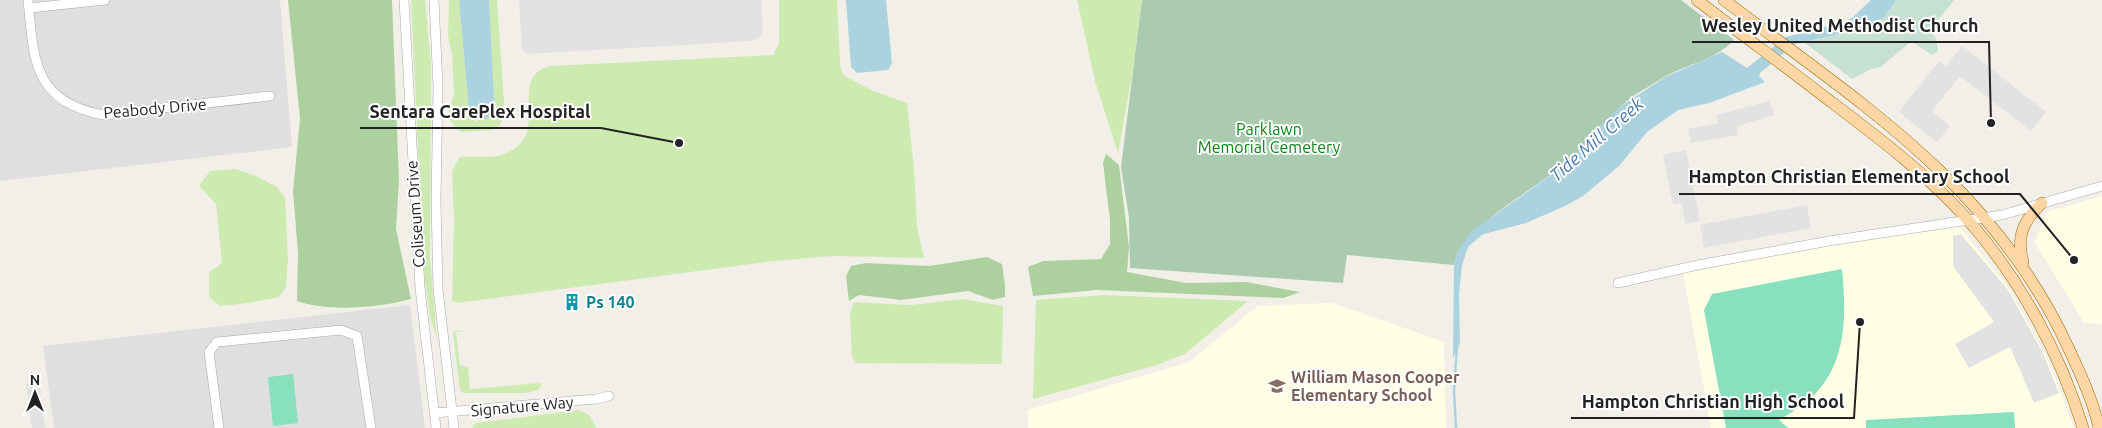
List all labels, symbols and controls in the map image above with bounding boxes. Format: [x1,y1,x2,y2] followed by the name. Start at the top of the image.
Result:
[1692,9,1989,42] callout: Wesley United Methodist Church
[1701,15,1979,35] text: Wesley United Methodist Church
[1545,93,1647,185] water label: Tide Mill Creek
[103,95,207,121] street label: Peabody Drive
[360,95,601,128] callout: Sentara CarePlex Hospital
[370,101,591,121] text: Sentara CarePlex Hospital
[1198,120,1340,156] park label: Parklawn Memorial Cemetery
[402,160,428,268] street label: Coliseum Drive
[1679,161,2020,194] callout: Hampton Christian Elementary School
[1688,166,2010,186] text: Hampton Christian Elementary School
[562,292,582,312] building icon: Ps 140
[586,293,635,311] place label: Ps 140
[10,368,60,418] north arrow
[1291,368,1460,404] place label: William Mason Cooper Elementary School
[30,372,40,388] text: N
[1267,376,1287,396] school or university icon: William Mason Cooper Elementary School
[1571,385,1854,418] callout: Hampton Christian High School
[1582,391,1845,411] text: Hampton Christian High School
[470,393,574,419] street label: Signature Way

